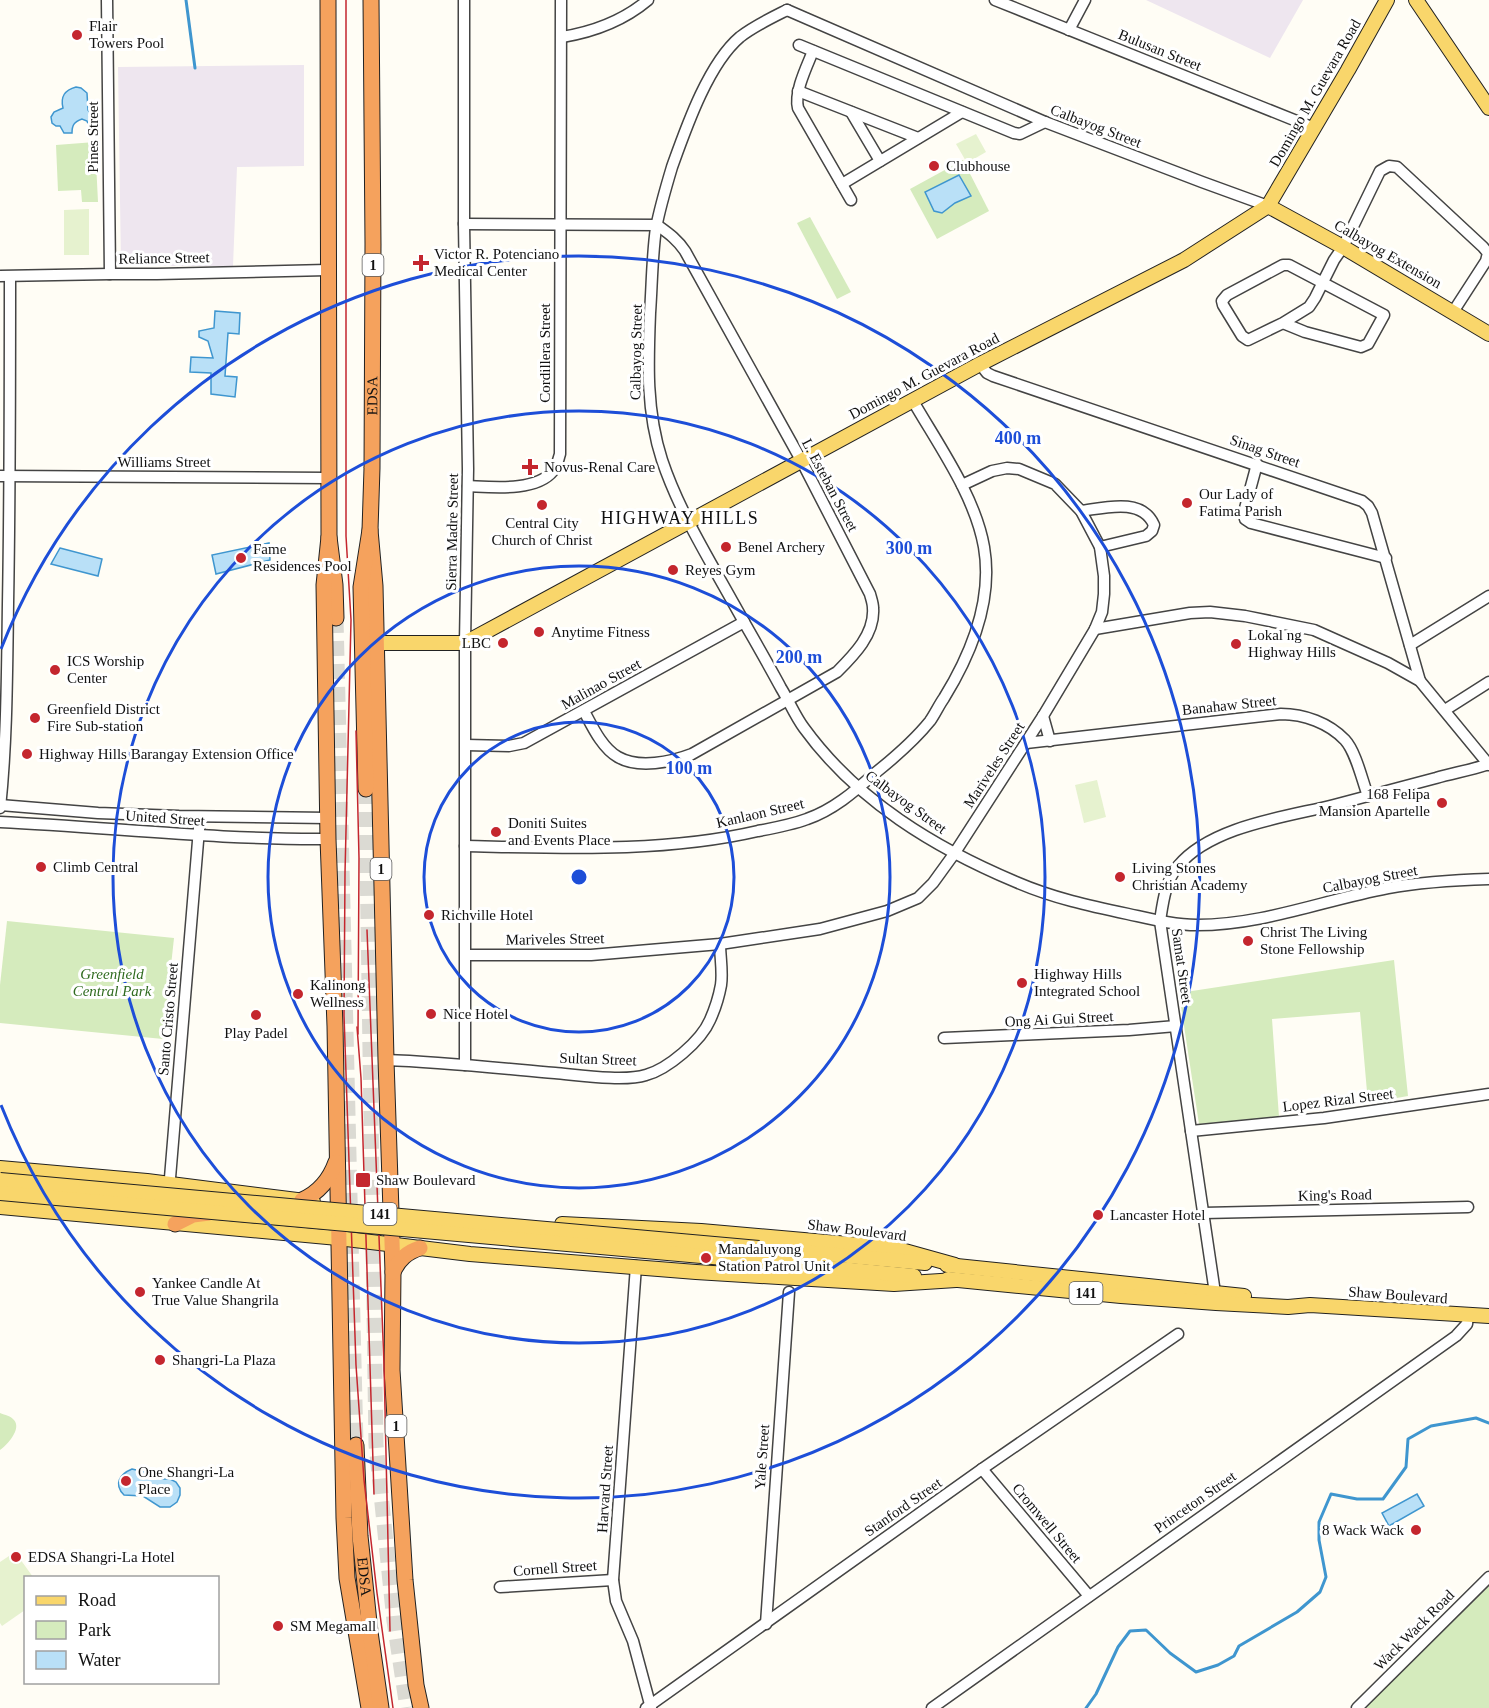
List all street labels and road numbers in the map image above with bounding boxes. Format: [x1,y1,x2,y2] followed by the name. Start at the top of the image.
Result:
[1266,16,1364,170] street label: Domingo M. Guevara Road
[1116,26,1205,74] street label: Bulusan Street
[85,101,101,173] street label: Pines Street
[1048,101,1145,151] street label: Calbayog Street
[1332,217,1445,291] street label: Calbayog Extension
[118,249,211,267] street label: Reliance Street
[362,254,384,276] road number: 1
[537,302,553,403] street label: Cordillera Street
[627,303,645,400] street label: Calbayog Street
[846,329,1002,422] street label: Domingo M. Guevara Road
[364,376,380,415] street label: EDSA
[1228,432,1303,471] street label: Sinag Street
[799,436,862,535] street label: L. Esteban Street
[117,454,211,470] street label: Williams Street
[443,472,461,591] street label: Sierra Madre Street
[558,655,644,713] street label: Malinao Street
[1181,692,1278,718] street label: Banahaw Street
[960,719,1028,811] street label: Mariveles Street
[862,767,950,837] street label: Calbayog Street
[715,795,806,831] street label: Kanlaon Street
[125,807,206,829] street label: United Street
[370,858,392,880] road number: 1
[1321,862,1420,896] street label: Calbayog Street
[1169,927,1195,1006] street label: Samat Street
[506,930,605,948] street label: Mariveles Street
[155,961,181,1076] street label: Santo Cristo Street
[1004,1008,1115,1030] street label: Ong Ai Gui Street
[559,1050,638,1068] street label: Sultan Street
[1282,1085,1395,1115] street label: Lopez Rizal Street
[1298,1186,1373,1204] street label: King's Road
[364,1203,397,1225] road number: 141
[807,1216,908,1244] street label: Shaw Boulevard
[1070,1282,1102,1304] road number: 141
[1348,1284,1449,1306] street label: Shaw Boulevard
[386,1415,406,1437] road number: 1
[752,1423,772,1490] street label: Yale Street
[594,1444,616,1533] street label: Harvard Street
[1151,1467,1240,1536] street label: Princeton Street
[861,1474,945,1539] street label: Stanford Street
[1009,1480,1085,1567] street label: Cromwell Street
[354,1556,374,1597] street label: EDSA
[513,1557,598,1579] street label: Cornell Street
[1371,1586,1458,1673] street label: Wack Wack Road

